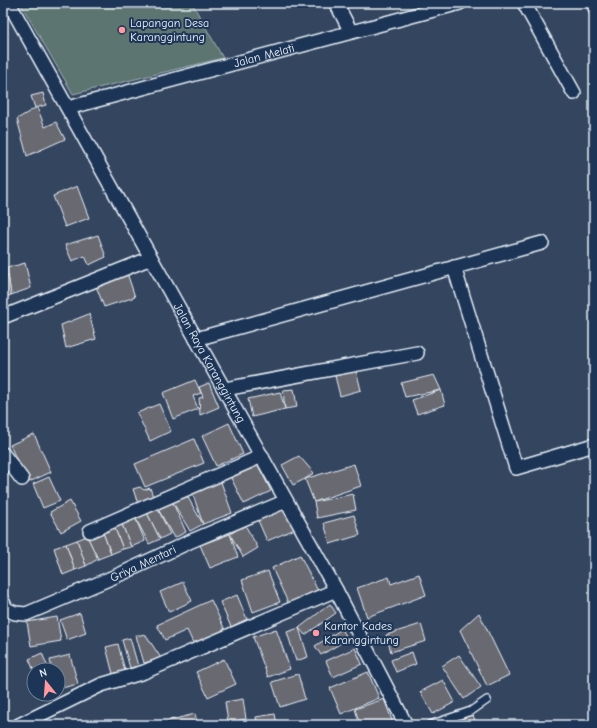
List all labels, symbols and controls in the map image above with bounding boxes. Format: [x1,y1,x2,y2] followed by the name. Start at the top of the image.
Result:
[130,16,209,44] place label: Lapangan Desa Karanggintung
[117,25,127,35] marker: Lapangan Desa Karanggintung
[232,41,296,70] street label: Jalan Melati
[171,301,248,425] street label: Jalan Raya Karanggintung
[108,542,178,585] street label: Griya Mentari
[324,619,399,647] place label: Kantor Kades Karanggintung
[311,628,321,638] marker: Kantor Kades Karanggintung
[26,662,66,702] north arrow
[38,666,49,680] text: N

